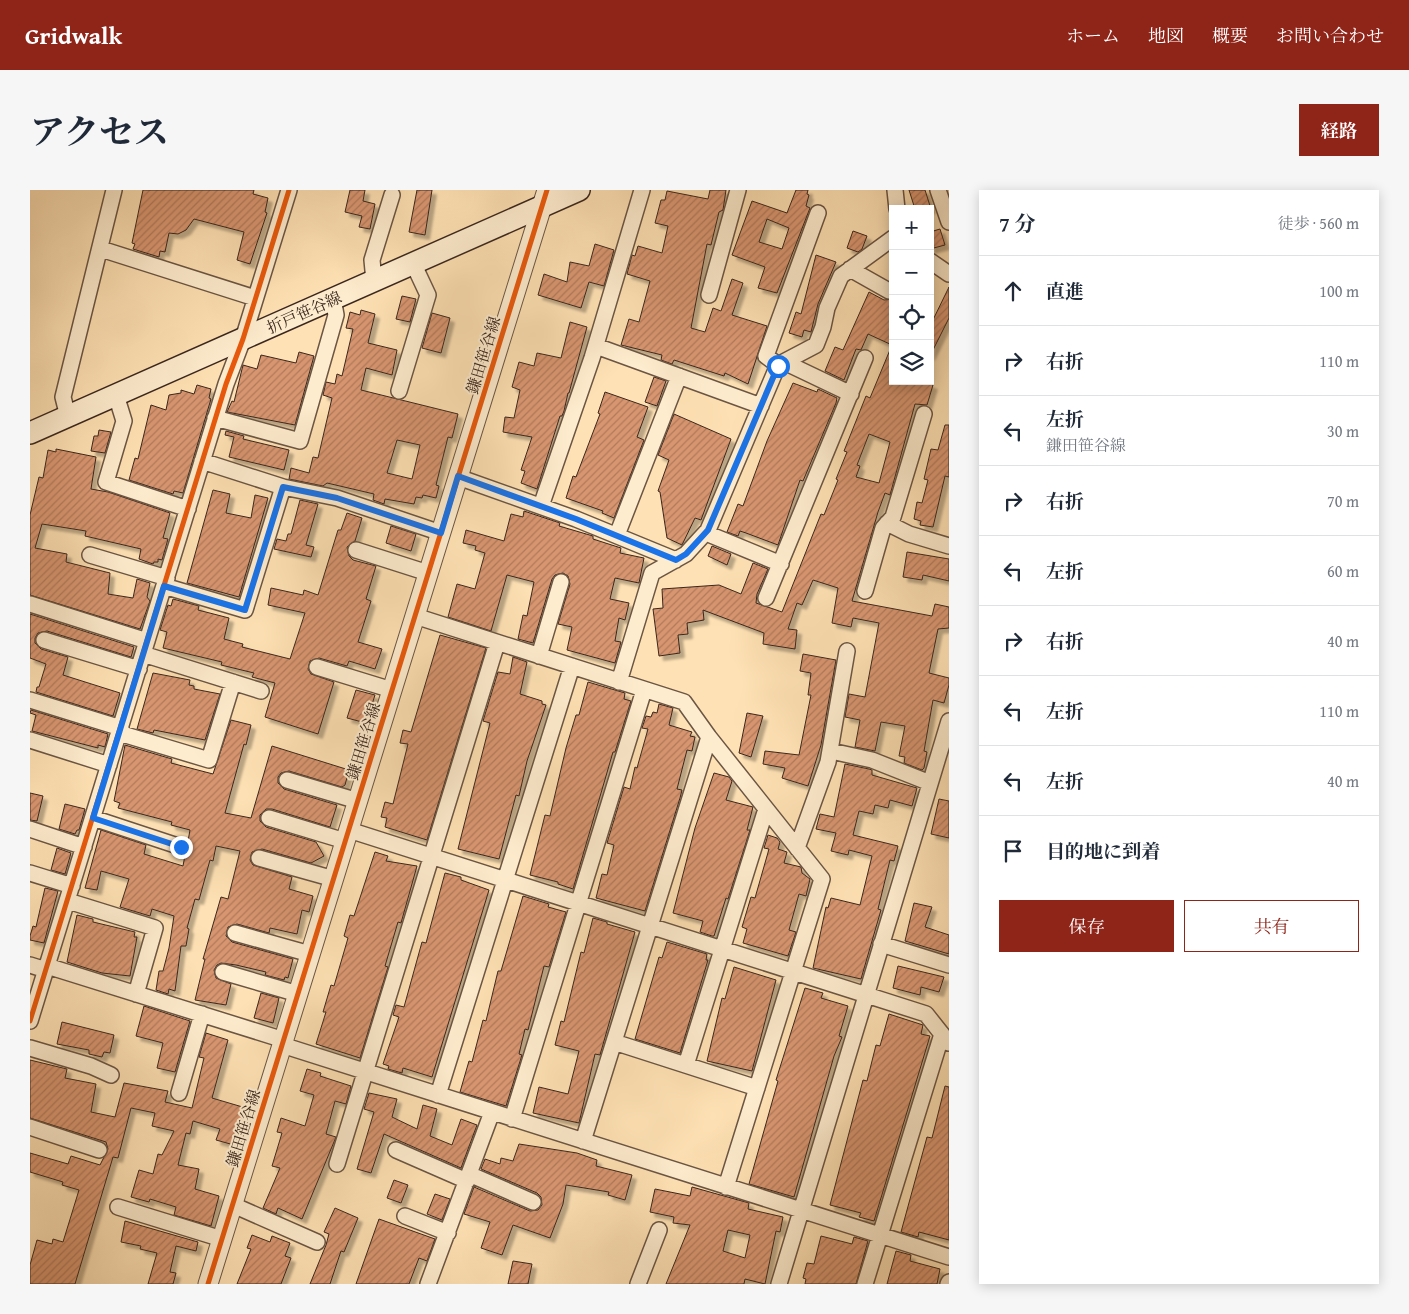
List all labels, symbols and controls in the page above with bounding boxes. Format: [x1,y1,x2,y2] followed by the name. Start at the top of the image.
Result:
[25,18,122,53] text: Gridwalk
[1066,22,1120,49] text: ホーム
[1148,22,1184,49] text: 地図
[1212,22,1248,49] text: 概要
[1276,22,1384,49] text: お問い合わせ
[1299,104,1379,156] button: 経路
[30,106,169,157] text: アクセス
[889,205,934,385] map controls
[889,205,934,250] button: +
[999,208,1036,239] text: 7 分
[1278,211,1359,235] text: 徒歩 · 560 m
[889,250,934,295] button: −
[999,277,1027,305] icon: ahead
[1046,277,1084,305] text: 直進
[1319,279,1359,303] text: 100 m
[263,285,345,339] street label: 折戸笹谷線
[889,295,934,340] button: locate
[460,313,506,397] street label: 鎌田笹谷線
[889,340,934,385] button: layers
[999,347,1027,375] icon: right
[1046,347,1084,375] text: 右折
[1319,349,1359,373] text: 110 m
[767,355,790,378] route start
[1046,405,1084,433] text: 左折
[999,417,1027,445] icon: left
[1327,419,1359,443] text: 30 m
[1046,433,1126,457] text: 鎌田笹谷線
[999,487,1027,515] icon: right
[1046,487,1084,515] text: 右折
[1327,489,1359,513] text: 70 m
[999,557,1027,585] icon: left
[1046,557,1084,585] text: 左折
[1327,559,1359,583] text: 60 m
[999,627,1027,655] icon: right
[1046,627,1084,655] text: 右折
[1327,629,1359,653] text: 40 m
[999,697,1027,725] icon: left
[1046,697,1084,725] text: 左折
[340,699,386,783] street label: 鎌田笹谷線
[1319,699,1359,723] text: 110 m
[999,767,1027,795] icon: left
[1046,767,1084,795] text: 左折
[1327,769,1359,793] text: 40 m
[170,836,193,859] route end
[999,837,1027,865] icon: arrive
[1046,837,1160,865] text: 目的地に到着
[999,900,1174,952] button: 保存
[1184,900,1359,952] button: 共有
[220,1086,266,1170] street label: 鎌田笹谷線

